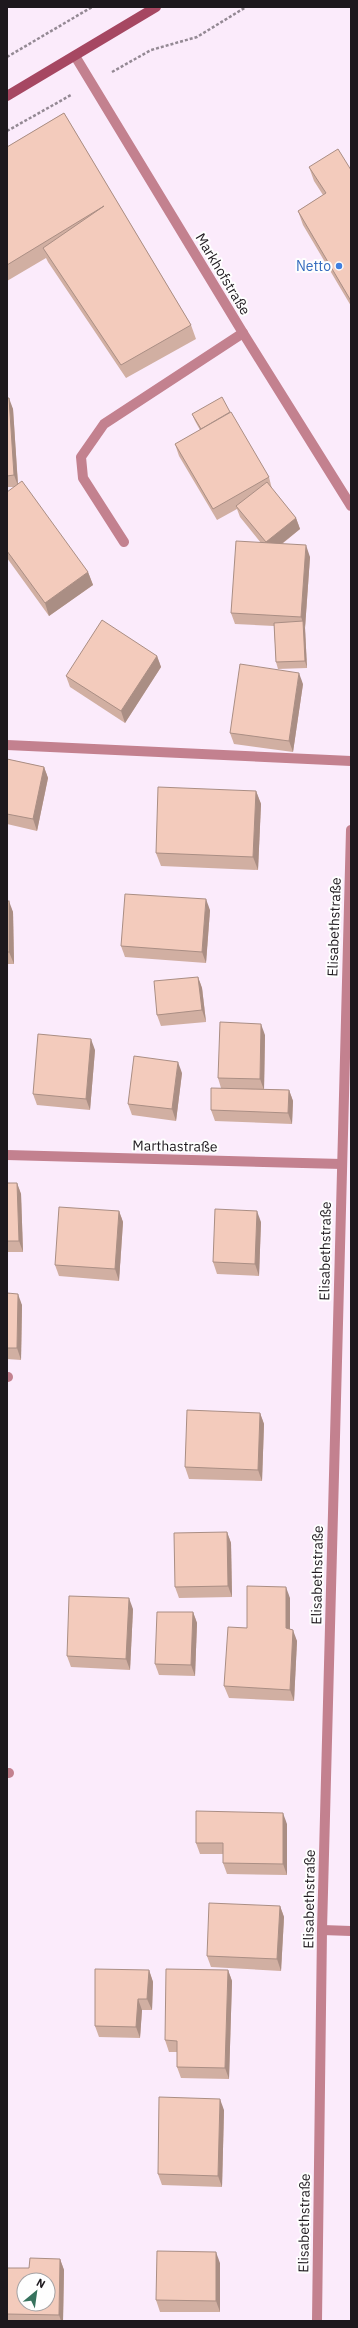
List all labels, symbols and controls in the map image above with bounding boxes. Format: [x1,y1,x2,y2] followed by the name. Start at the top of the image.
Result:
[191,230,255,319] street label: Markhofstraße
[296,257,331,275] place label: Netto
[334,261,344,271] marker: Netto
[323,877,345,977] street label: Elisabethstraße
[132,1136,218,1156] street label: Marthastraße
[315,1201,335,1301] street label: Elisabethstraße
[307,1525,327,1625] street label: Elisabethstraße
[299,1849,319,1949] street label: Elisabethstraße
[294,2173,314,2273] street label: Elisabethstraße
[16,2272,56,2312] north arrow
[34,2275,48,2291] text: N

